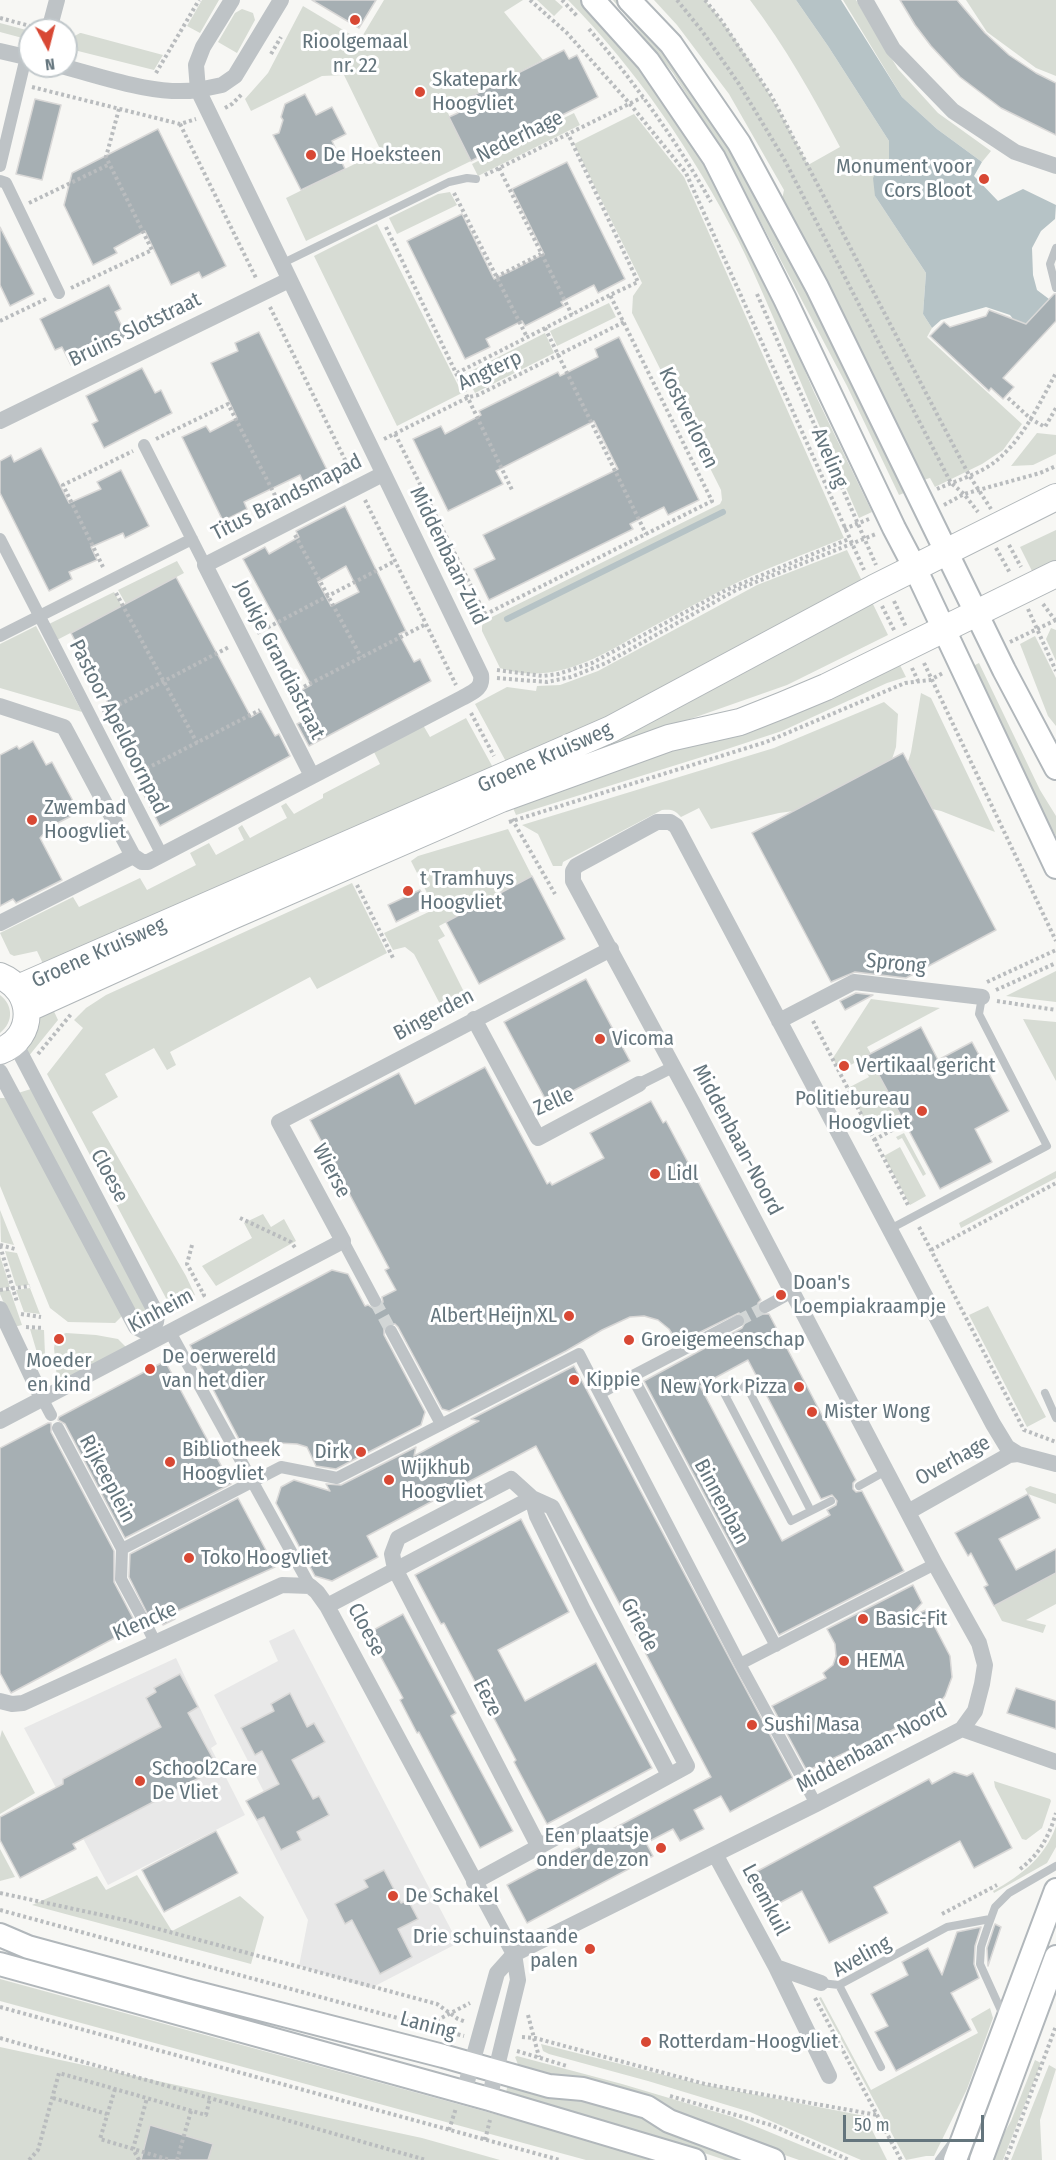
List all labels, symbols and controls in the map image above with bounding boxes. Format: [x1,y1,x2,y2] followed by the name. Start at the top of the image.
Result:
[348,13,362,27] marker: Rioolgemaal nr. 22
[18,18,78,78] north arrow
[302,29,408,79] place label: Rioolgemaal nr. 22
[44,54,56,74] text: N
[432,67,517,117] place label: Skatepark Hoogvliet
[413,85,427,99] marker: Skatepark Hoogvliet
[473,105,567,169] street label: Nederhage
[323,142,442,168] place label: De Hoeksteen
[304,148,318,162] marker: De Hoeksteen
[836,154,972,204] place label: Monument voor Cors Bloot
[977,172,991,186] marker: Monument voor Cors Bloot
[65,287,205,373] street label: Bruins Slotstraat
[454,345,526,397] street label: Angterp
[653,363,723,473] street label: Kostverloren
[805,424,853,492] street label: Aveling
[208,449,366,547] street label: Titus Brandsmapad
[404,483,492,629] street label: Middenbaan-Zuid
[228,576,330,744] street label: Joukje Grandiastraat
[63,636,173,818] street label: Pastoor Apeldoornpad
[474,717,616,799] street label: Groene Kruisweg
[44,795,127,845] place label: Zwembad Hoogvliet
[25,813,39,827] marker: Zwembad Hoogvliet
[420,866,514,916] place label: t Tramhuys Hoogvliet
[401,884,415,898] marker: t Tramhuys Hoogvliet
[28,912,170,994] street label: Groene Kruisweg
[865,948,927,980] street label: Sprong
[390,983,478,1047] street label: Bingerden
[612,1026,674,1052] place label: Vicoma
[593,1032,607,1046] marker: Vicoma
[856,1053,996,1079] place label: Vertikaal gericht
[837,1059,851,1073] marker: Vertikaal gericht
[687,1060,787,1220] street label: Middenbaan-Noord
[530,1082,578,1122] street label: Zelle
[795,1086,910,1136] place label: Politiebureau Hoogvliet
[915,1104,929,1118] marker: Politiebureau Hoogvliet
[306,1140,356,1202] street label: Wierse
[85,1145,133,1207] street label: Cloese
[667,1161,698,1187] place label: Lidl
[648,1167,662,1181] marker: Lidl
[793,1270,946,1320] place label: Doan's Loempiakraampje
[124,1283,198,1339] street label: Kinheim
[774,1288,788,1302] marker: Doan's Loempiakraampje
[430,1303,557,1329] place label: Albert Heijn XL
[562,1309,576,1323] marker: Albert Heijn XL
[641,1327,805,1353] place label: Groeigemeenschap
[52,1332,66,1346] marker: Moeder en kind
[622,1333,636,1347] marker: Groeigemeenschap
[162,1344,276,1394] place label: De oerwereld van het dier
[26,1348,92,1398] place label: Moeder en kind
[143,1362,157,1376] marker: De oerwereld van het dier
[586,1367,640,1393] place label: Kippie
[567,1373,581,1387] marker: Kippie
[660,1374,787,1400] place label: New York Pizza
[792,1380,806,1394] marker: New York Pizza
[824,1399,930,1425] place label: Mister Wong
[805,1405,819,1419] marker: Mister Wong
[911,1430,995,1492] street label: Overhage
[73,1431,141,1527] street label: Rijkeeplein
[182,1437,280,1487] place label: Bibliotheek Hoogvliet
[314,1439,349,1465] place label: Dirk
[354,1445,368,1459] marker: Dirk
[163,1455,177,1469] marker: Bibliotheek Hoogvliet
[401,1455,483,1505] place label: Wijkhub Hoogvliet
[688,1455,754,1549] street label: Binnenban
[382,1473,396,1487] marker: Wijkhub Hoogvliet
[201,1545,328,1571] place label: Toko Hoogvliet
[182,1551,196,1565] marker: Toko Hoogvliet
[615,1594,663,1656] street label: Griede
[109,1597,181,1647] street label: Klencke
[342,1599,390,1661] street label: Cloese
[875,1606,947,1632] place label: Basic-Fit
[856,1612,870,1626] marker: Basic-Fit
[856,1648,905,1674] place label: HEMA
[837,1654,851,1668] marker: HEMA
[467,1675,507,1721] street label: Eeze
[792,1698,952,1798] street label: Middenbaan-Noord
[764,1712,860,1738] place label: Sushi Masa
[745,1718,759,1732] marker: Sushi Masa
[152,1756,257,1806] place label: School2Care De Vliet
[133,1774,147,1788] marker: School2Care De Vliet
[536,1823,649,1873] place label: Een plaatsje onder de zon
[654,1841,668,1855] marker: Een plaatsje onder de zon
[736,1860,794,1940] street label: Leemkuil
[405,1883,499,1909] place label: De Schakel
[386,1889,400,1903] marker: De Schakel
[413,1924,578,1974] place label: Drie schuinstaande palen
[829,1931,895,1983] street label: Aveling
[583,1942,597,1956] marker: Drie schuinstaande palen
[397,2006,459,2046] street label: Laning
[658,2029,838,2055] place label: Rotterdam-Hoogvliet
[639,2035,653,2049] marker: Rotterdam-Hoogvliet
[846,2103,987,2141] scale bar
[854,2114,890,2136] text: 50 m

